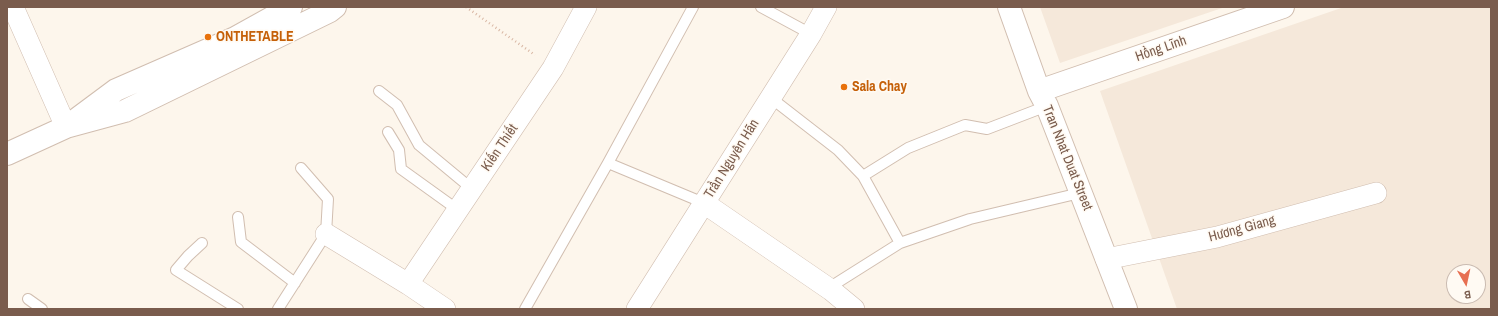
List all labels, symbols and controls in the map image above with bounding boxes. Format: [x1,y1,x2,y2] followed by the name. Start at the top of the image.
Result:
[216,29,294,45] place label: ONTHETABLE
[203,32,213,42] marker: ONTHETABLE
[1133,32,1189,66] street label: Hồng Lĩnh
[852,79,907,95] place label: Sala Chay
[839,82,849,92] marker: Sala Chay
[1038,103,1096,213] street label: Tran Nhat Duat Street
[701,116,763,202] street label: Trần Nguyên Hãn
[478,121,522,175] street label: Kiến Thiết
[1207,212,1277,246] street label: Hương Giang
[1446,264,1486,304] north arrow
[1463,287,1472,302] text: B

